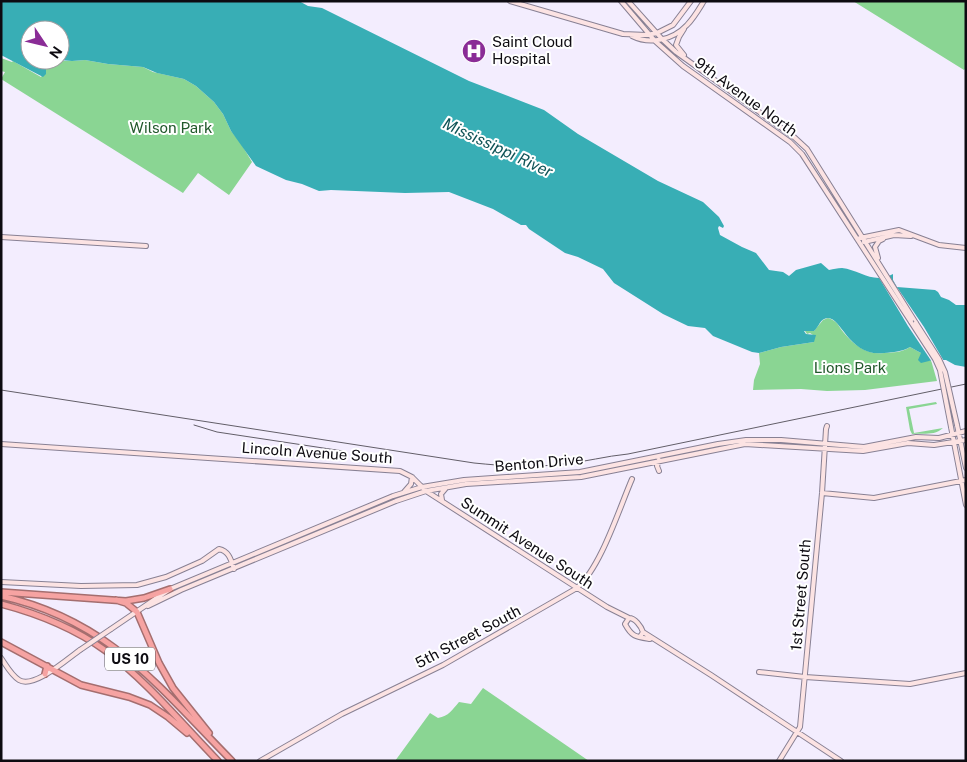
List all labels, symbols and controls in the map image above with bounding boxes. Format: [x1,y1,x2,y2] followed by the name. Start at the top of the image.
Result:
[20,20,70,70] north arrow
[492,33,573,67] place label: Saint Cloud Hospital
[461,38,487,64] hospital icon: Saint Cloud Hospital
[46,43,65,62] text: N
[692,54,801,139] street label: 9th Avenue North
[440,114,557,182] water label: Mississippi River
[130,119,212,136] park label: Wilson Park
[814,359,886,376] park label: Lions Park
[241,439,393,466] street label: Lincoln Avenue South
[494,450,584,475] street label: Benton Drive
[458,493,597,592] street label: Summit Avenue South
[787,538,814,652] street label: 1st Street South
[412,602,523,672] street label: 5th Street South
[105,648,155,671] road number: US 10

